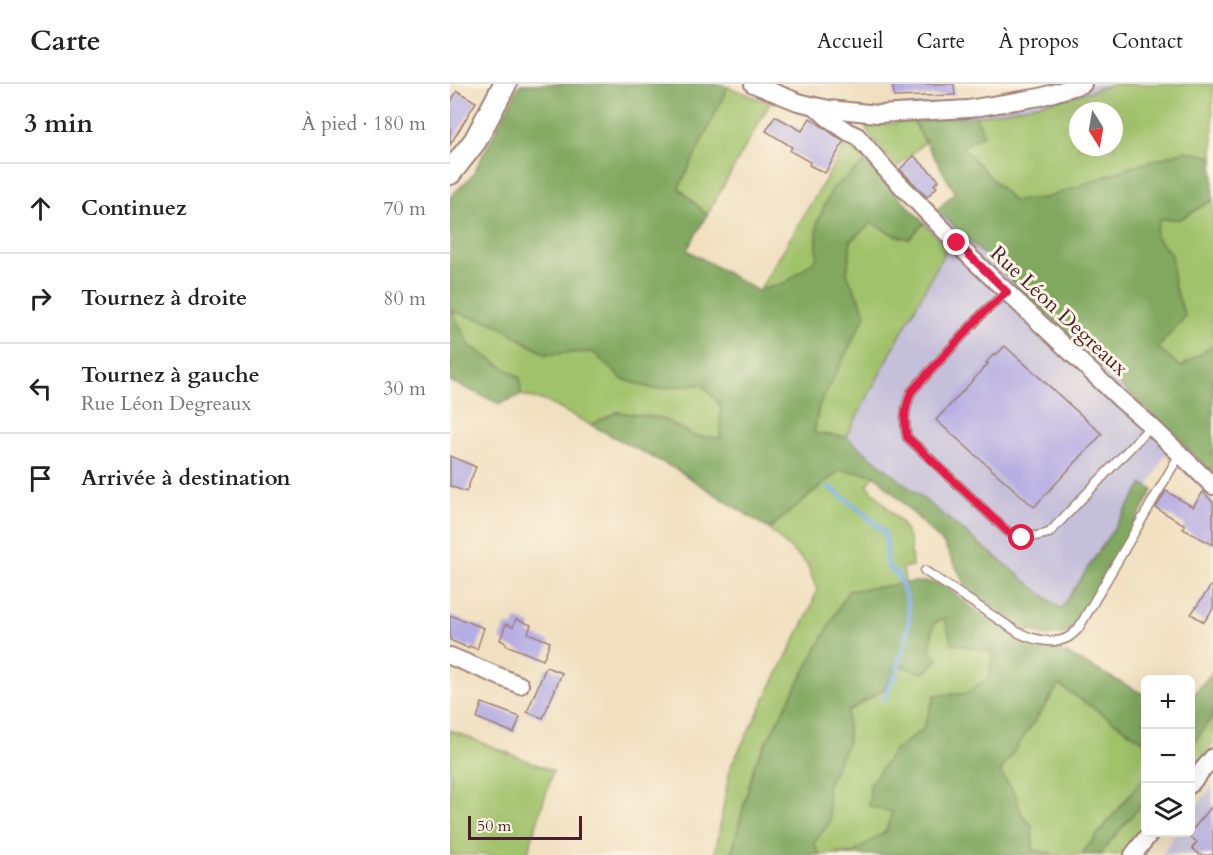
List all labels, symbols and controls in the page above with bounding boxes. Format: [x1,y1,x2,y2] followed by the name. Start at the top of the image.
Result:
[30,22,101,60] text: Carte
[817,27,883,56] text: Accueil
[916,27,965,56] text: Carte
[998,27,1079,56] text: À propos
[1112,27,1183,56] text: Contact
[1069,102,1123,156] north arrow
[24,106,93,141] text: 3 min
[302,110,426,137] text: À pied · 180 m
[24,192,57,225] icon: ahead
[81,193,187,223] text: Continuez
[383,195,426,222] text: 70 m
[943,229,969,255] route end
[984,239,1135,383] street label: Rue Léon Degreaux
[24,282,57,315] icon: right
[81,283,247,313] text: Tournez à droite
[383,285,426,312] text: 80 m
[81,360,260,390] text: Tournez à gauche
[24,372,57,405] icon: left
[383,375,426,402] text: 30 m
[81,390,252,417] text: Rue Léon Degreaux
[24,462,57,495] icon: arrive
[81,463,291,493] text: Arrivée à destination
[1008,524,1034,550] route start
[1141,675,1195,837] map controls
[1141,675,1195,729] button: +
[1141,729,1195,783] button: −
[1141,783,1195,837] button: layers
[468,813,582,840] scale bar
[477,815,511,837] text: 50 m

